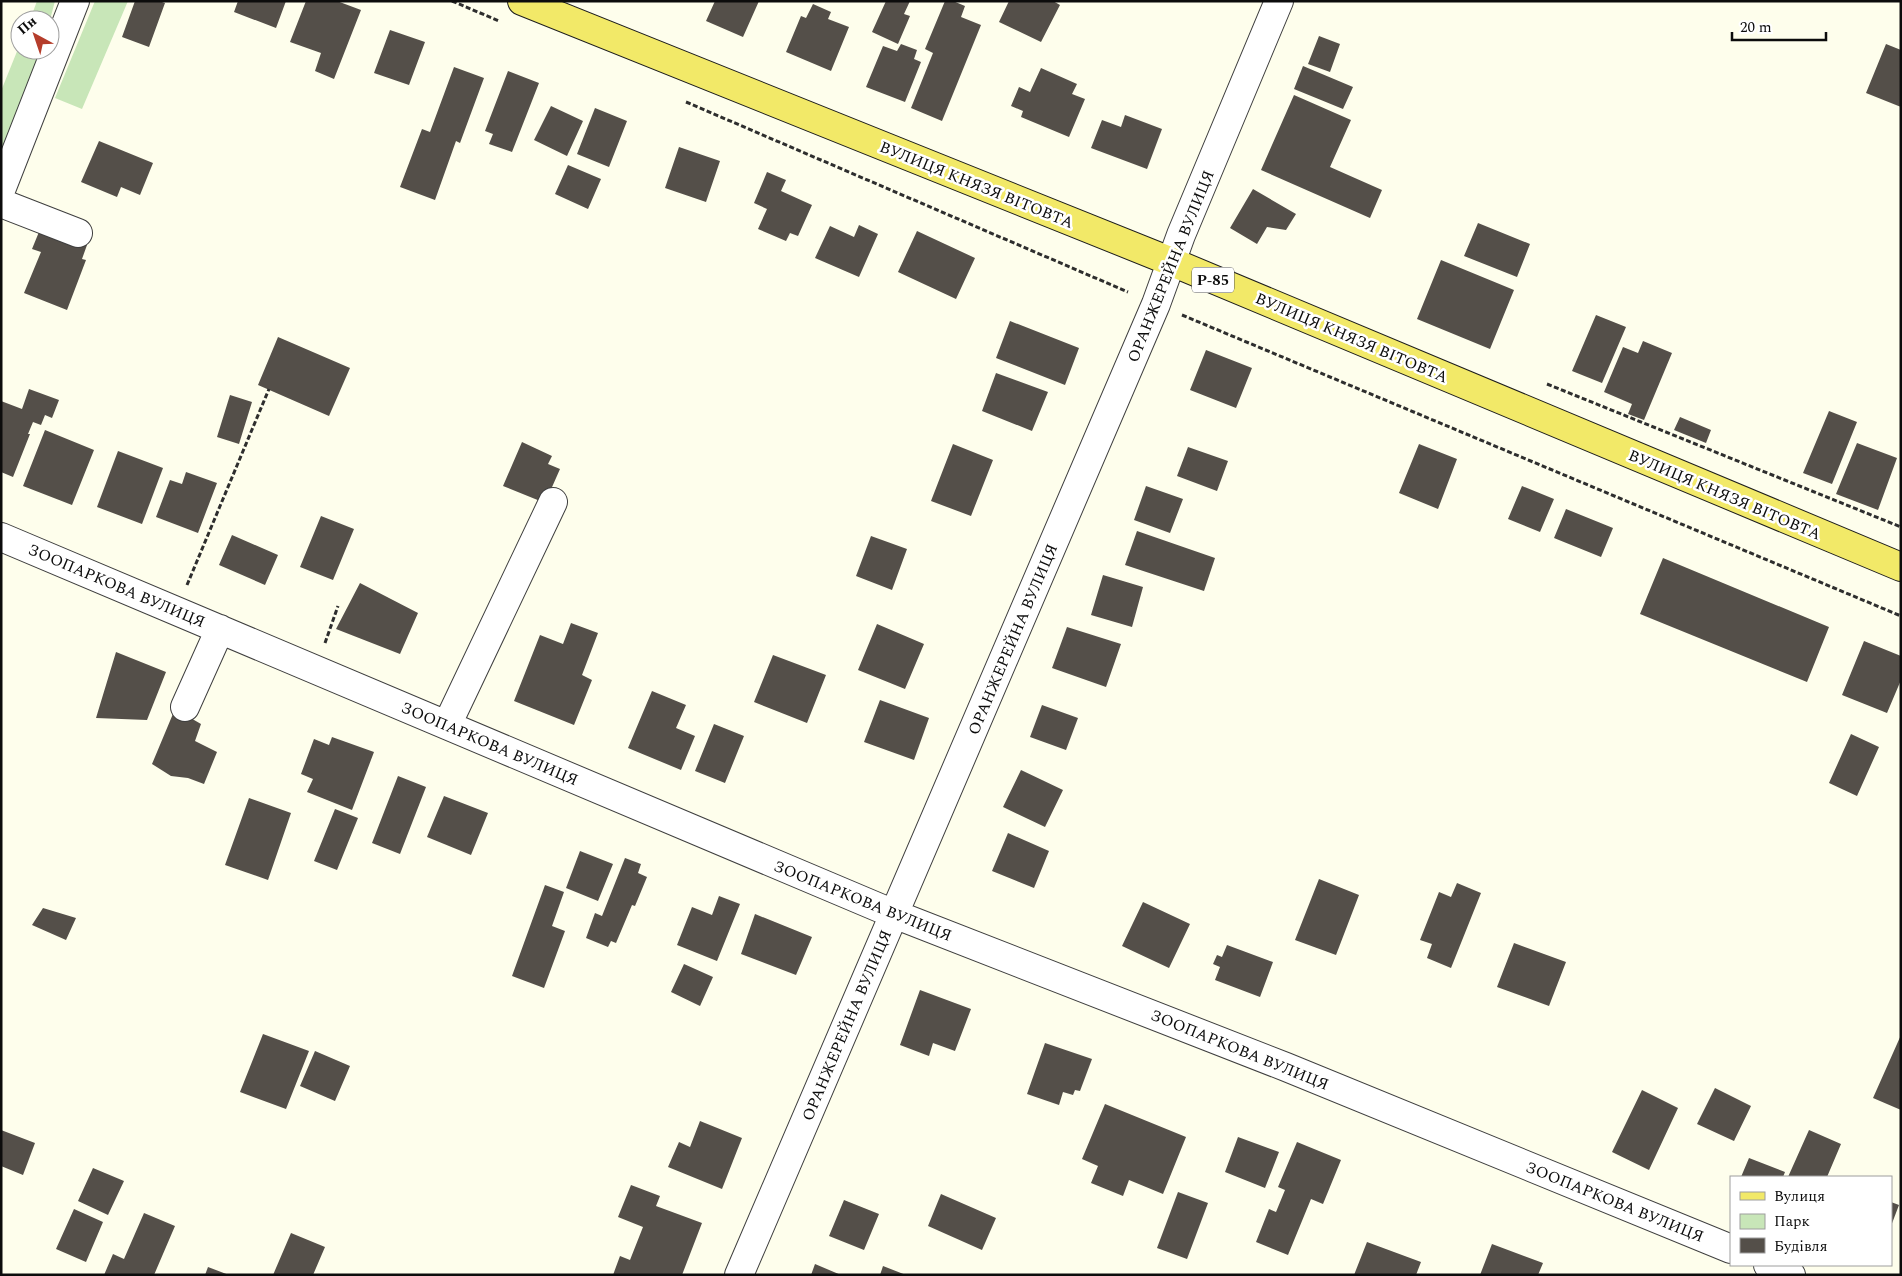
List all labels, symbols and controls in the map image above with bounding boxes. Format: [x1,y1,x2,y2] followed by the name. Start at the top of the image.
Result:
[10,10,60,60] north arrow
[1732,10,1826,42] scale bar
[12,11,42,40] text: Пн
[1740,16,1772,39] text: 20 m
[876,135,1077,235] street label: ВУЛИЦЯ КНЯЗЯ ВІТОВТА
[1121,167,1221,366] street label: ОРАНЖЕРЕЙНА ВУЛИЦЯ
[1192,268,1234,292] road number: Р-85
[1251,286,1452,389] street label: ВУЛИЦЯ КНЯЗЯ ВІТОВТА
[1624,443,1825,546] street label: ВУЛИЦЯ КНЯЗЯ ВІТОВТА
[24,538,209,634] street label: ЗООПАРКОВА ВУЛИЦЯ
[962,540,1064,739] street label: ОРАНЖЕРЕЙНА ВУЛИЦЯ
[397,696,582,792] street label: ЗООПАРКОВА ВУЛИЦЯ
[770,854,955,948] street label: ЗООПАРКОВА ВУЛИЦЯ
[796,926,898,1125] street label: ОРАНЖЕРЕЙНА ВУЛИЦЯ
[1147,1003,1332,1097] street label: ЗООПАРКОВА ВУЛИЦЯ
[1522,1155,1707,1249] street label: ЗООПАРКОВА ВУЛИЦЯ
[1730,1176,1892,1266] legend
[1774,1185,1825,1208] text: Вулиця
[1774,1210,1810,1233] text: Парк
[1774,1235,1828,1258] text: Будівля

